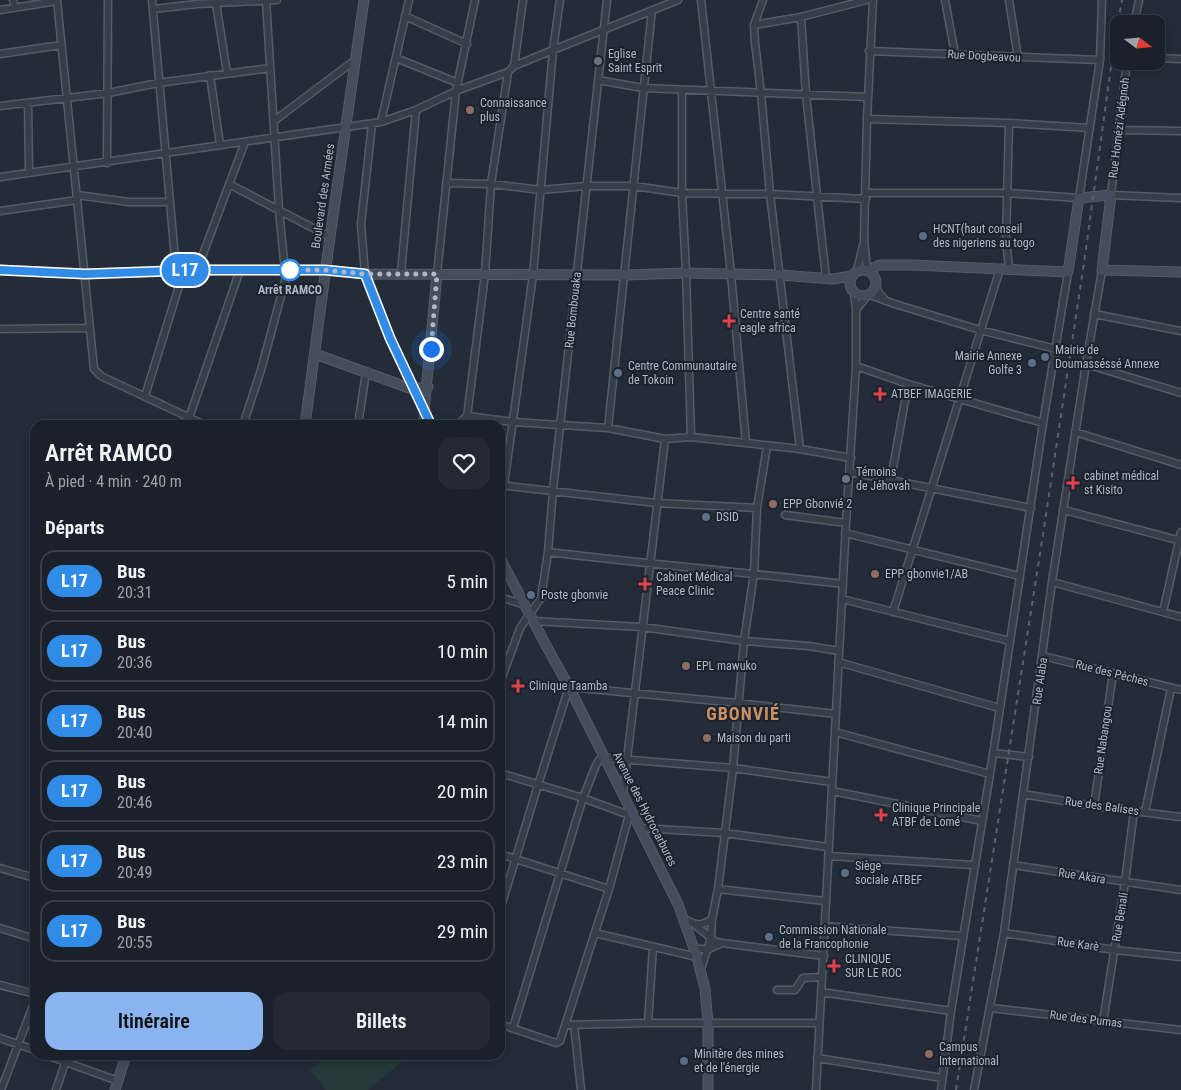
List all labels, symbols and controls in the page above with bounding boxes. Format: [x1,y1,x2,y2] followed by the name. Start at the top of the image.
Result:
[1110,15,1165,70] north arrow
[1110,15,1165,70] map controls
[608,47,663,75] place label: Eglise Saint Esprit
[947,47,1021,65] street label: Rue Dogbeavou
[592,55,604,67] marker: Eglise Saint Esprit
[1106,77,1132,179] street label: Rue Homézi Adégnoh
[480,96,547,124] place label: Connaissance plus
[464,104,476,116] marker: Connaissance plus
[309,143,337,249] street label: Boulevard des Armées
[933,222,1035,250] place label: HCNT(haut conseil des nigeriens au togo
[917,230,929,242] marker: HCNT(haut conseil des nigeriens au togo
[156,254,214,286] line badge: L17
[172,259,198,280] text: L17
[279,259,301,281] marker: Arrêt RAMCO
[562,271,584,349] street label: Rue Bombouaka
[258,283,322,297] place label: Arrêt RAMCO
[740,307,800,335] place label: Centre santé eagle africa
[722,314,736,328] marker: Centre santé eagle africa
[419,337,444,362] your location
[1055,343,1160,371] place label: Mairie de Doumasséssé Annexe
[955,349,1022,377] place label: Mairie Annexe Golfe 3
[1039,351,1051,363] marker: Mairie de Doumasséssé Annexe
[1026,357,1038,369] marker: Mairie Annexe Golfe 3
[628,359,737,387] place label: Centre Communautaire de Tokoin
[612,367,624,379] marker: Centre Communautaire de Tokoin
[873,387,887,401] marker: ATBEF IMAGERIE
[891,387,972,401] place label: ATBEF IMAGERIE
[438,437,490,489] button: heart
[45,439,173,467] text: Arrêt RAMCO
[856,465,910,493] place label: Témoins de Jéhovah
[1084,469,1159,497] place label: cabinet médical st Kisito
[45,472,182,491] text: À pied · 4 min · 240 m
[840,473,852,485] marker: Témoins de Jéhovah
[1066,476,1080,490] marker: cabinet médical st Kisito
[783,497,852,511] place label: EPP Gbonvié 2
[767,498,779,510] marker: EPP Gbonvié 2
[716,510,739,524] place label: DSID
[700,511,712,523] marker: DSID
[45,516,104,539] text: Départs
[117,560,146,583] text: Bus
[885,567,968,581] place label: EPP gbonvie1/AB
[869,568,881,580] marker: EPP gbonvie1/AB
[61,570,88,591] text: L17
[446,570,488,593] text: 5 min
[656,570,732,598] place label: Cabinet Médical Peace Clinic
[638,577,652,591] marker: Cabinet Médical Peace Clinic
[117,583,152,602] text: 20:31
[541,588,609,602] place label: Poste gbonvie
[525,589,537,601] marker: Poste gbonvie
[117,630,146,653] text: Bus
[61,640,88,661] text: L17
[437,640,488,663] text: 10 min
[117,653,152,672] text: 20:36
[1030,656,1050,706] street label: Rue Alaba
[1074,657,1150,689] street label: Rue des Pêches
[696,659,757,673] place label: EPL mawuko
[680,660,692,672] marker: EPL mawuko
[511,679,525,693] marker: Clinique Taamba
[529,679,608,693] place label: Clinique Taamba
[117,700,146,723] text: Bus
[706,703,780,724] district label: GBONVIÉ
[1091,705,1115,775] street label: Rue Nabangou
[61,710,88,731] text: L17
[437,710,488,733] text: 14 min
[117,723,152,742] text: 20:40
[717,731,791,745] place label: Maison du parti
[701,732,713,744] marker: Maison du parti
[610,750,680,868] street label: Avenue des Hydrocarbures
[117,770,146,793] text: Bus
[61,780,88,801] text: L17
[437,780,488,803] text: 20 min
[117,793,152,812] text: 20:46
[1064,794,1140,818] street label: Rue des Balises
[892,801,981,829] place label: Clinique Principale ATBF de Lomé
[874,808,888,822] marker: Clinique Principale ATBF de Lomé
[117,840,146,863] text: Bus
[61,850,88,871] text: L17
[437,850,488,873] text: 23 min
[855,859,923,887] place label: Siège sociale ATBEF
[117,863,152,882] text: 20:49
[1057,865,1107,887] street label: Rue Akara
[839,867,851,879] marker: Siège sociale ATBEF
[1109,891,1131,943] street label: Rue Benali
[117,910,146,933] text: Bus
[61,920,88,941] text: L17
[437,920,488,943] text: 29 min
[779,923,887,951] place label: Commission Nationale de la Francophonie
[763,931,775,943] marker: Commission Nationale de la Francophonie
[117,933,152,952] text: 20:55
[1056,934,1100,954] street label: Rue Karè
[845,952,902,980] place label: CLINIQUE SUR LE ROC
[827,959,841,973] marker: CLINIQUE SUR LE ROC
[45,992,263,1050] button: Itinéraire
[273,992,490,1050] button: Billets
[1049,1008,1123,1030] street label: Rue des Pumas
[939,1040,999,1068] place label: Campus International
[694,1047,784,1075] place label: Minitère des mines et de l'énergie
[923,1048,935,1060] marker: Campus International
[678,1055,690,1067] marker: Minitère des mines et de l'énergie

